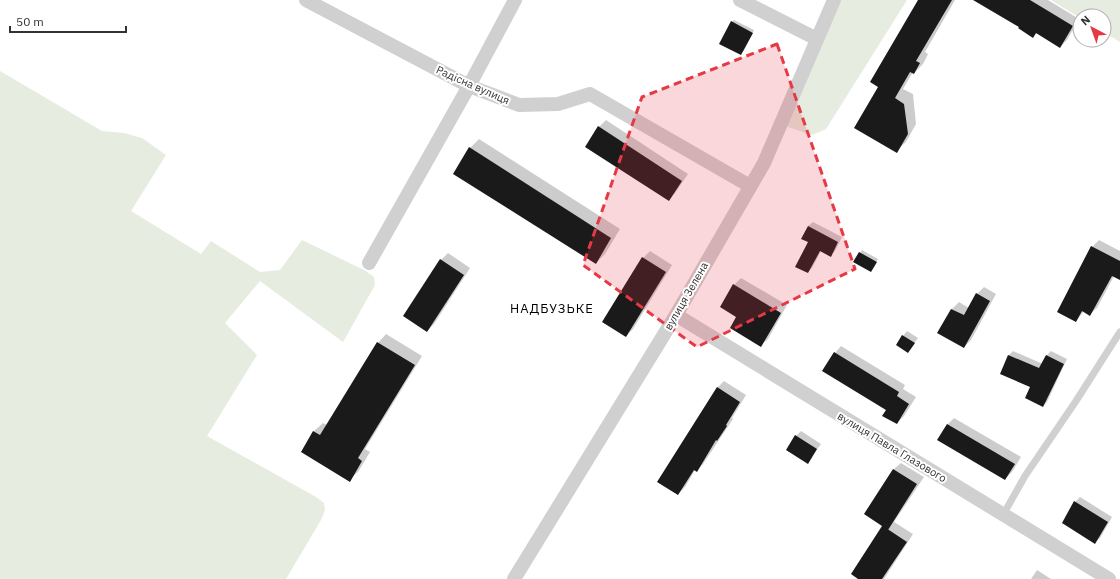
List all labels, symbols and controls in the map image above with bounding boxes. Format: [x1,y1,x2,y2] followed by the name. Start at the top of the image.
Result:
[10,8,126,34] scale bar
[1072,8,1112,48] north arrow
[1078,13,1093,28] text: N
[16,14,44,29] text: 50 m
[434,63,512,107] street label: Радісна вулиця
[661,259,711,333] street label: вулиця Зелена
[510,300,594,317] district label: НАДБУЗЬКЕ
[835,409,949,485] street label: вулиця Павла Глазового

